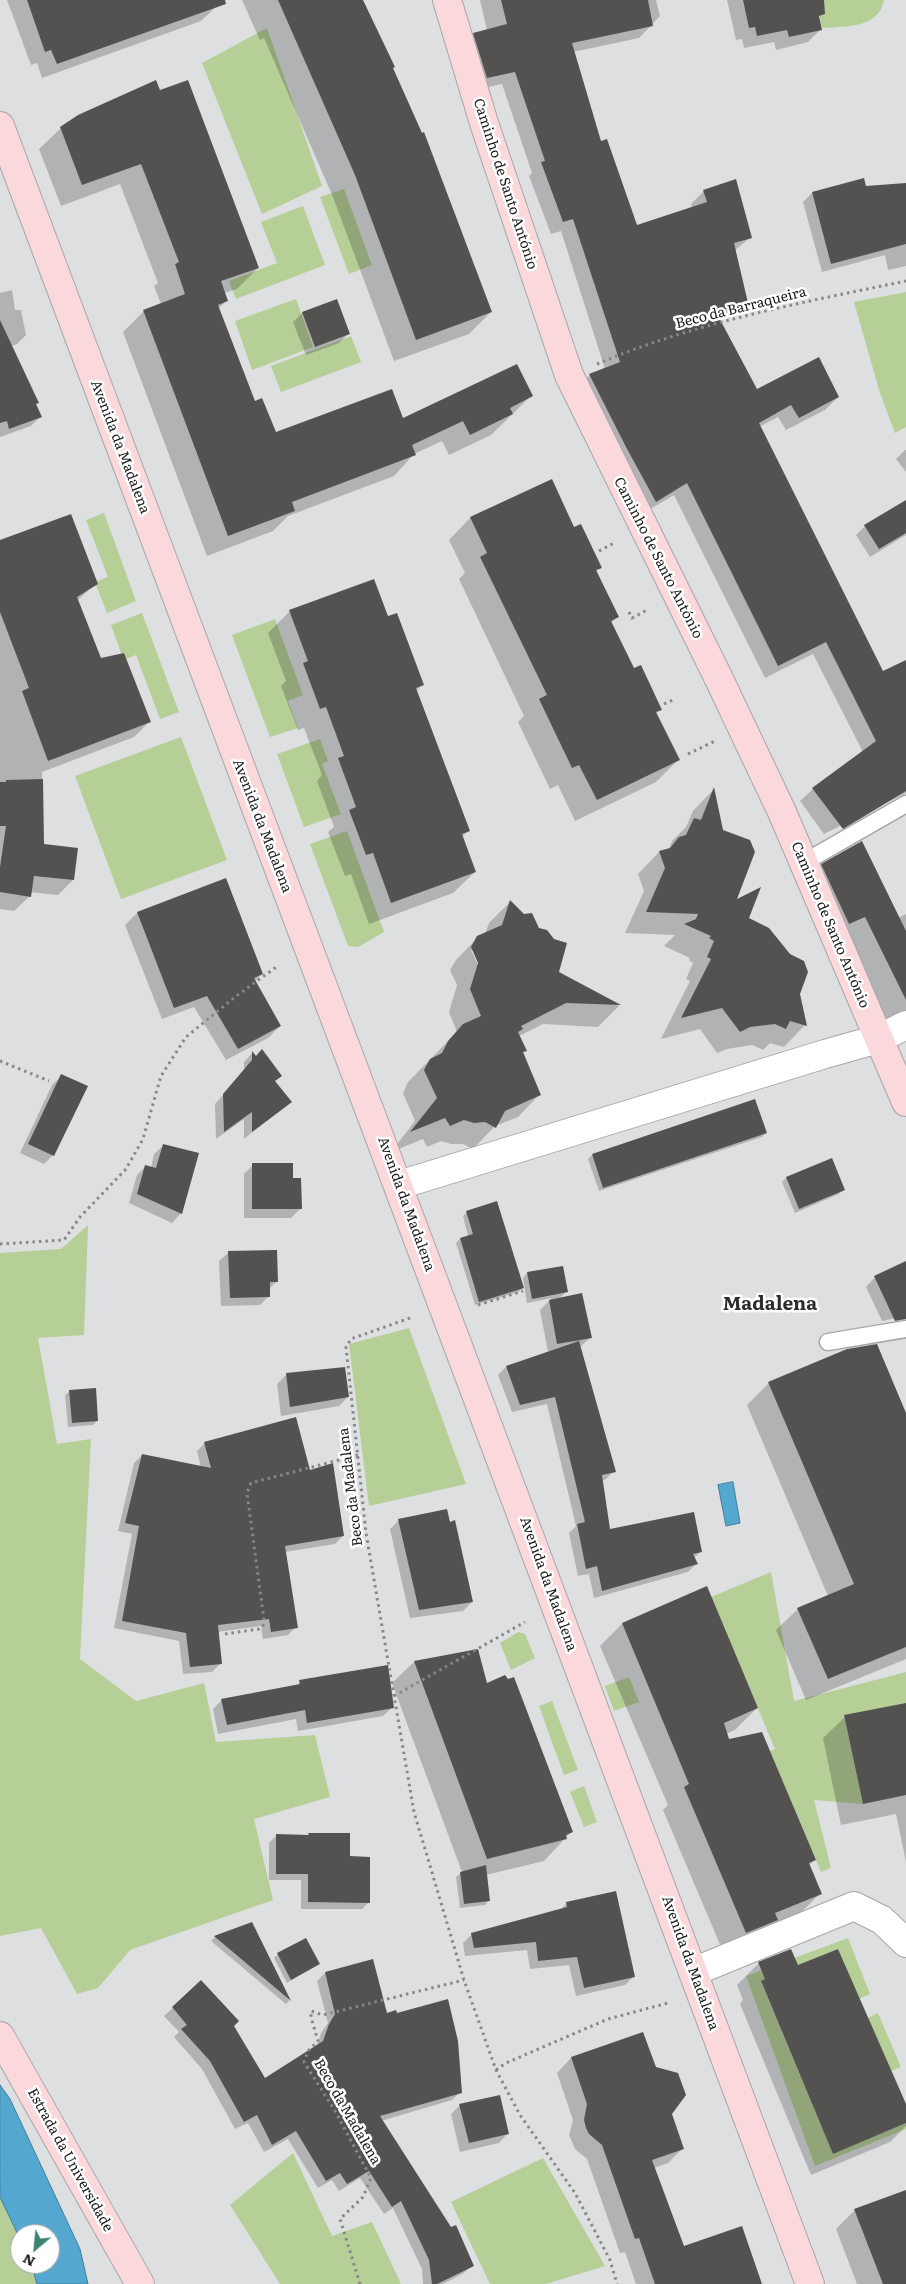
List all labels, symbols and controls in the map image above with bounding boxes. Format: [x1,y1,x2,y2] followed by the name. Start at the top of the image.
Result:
[469,96,541,272] street label: Caminho de Santo António
[674,284,808,332] street label: Beco da Barraqueira
[87,378,153,516] street label: Avenida da Madalena
[610,474,706,642] street label: Caminho de Santo António
[229,757,295,895] street label: Avenida da Madalena
[787,839,873,1011] street label: Caminho de Santo António
[374,1135,438,1273] street label: Avenida da Madalena
[723,1293,817,1315] district label: Madalena
[335,1427,367,1547] street label: Beco da Madalena
[516,1515,580,1653] street label: Avenida da Madalena
[658,1894,722,2032] street label: Avenida da Madalena
[310,2056,384,2168] street label: Beco da Madalena
[24,2085,116,2235] street label: Estrada da Universidade
[10,2224,60,2274] north arrow
[19,2250,38,2273] text: N

